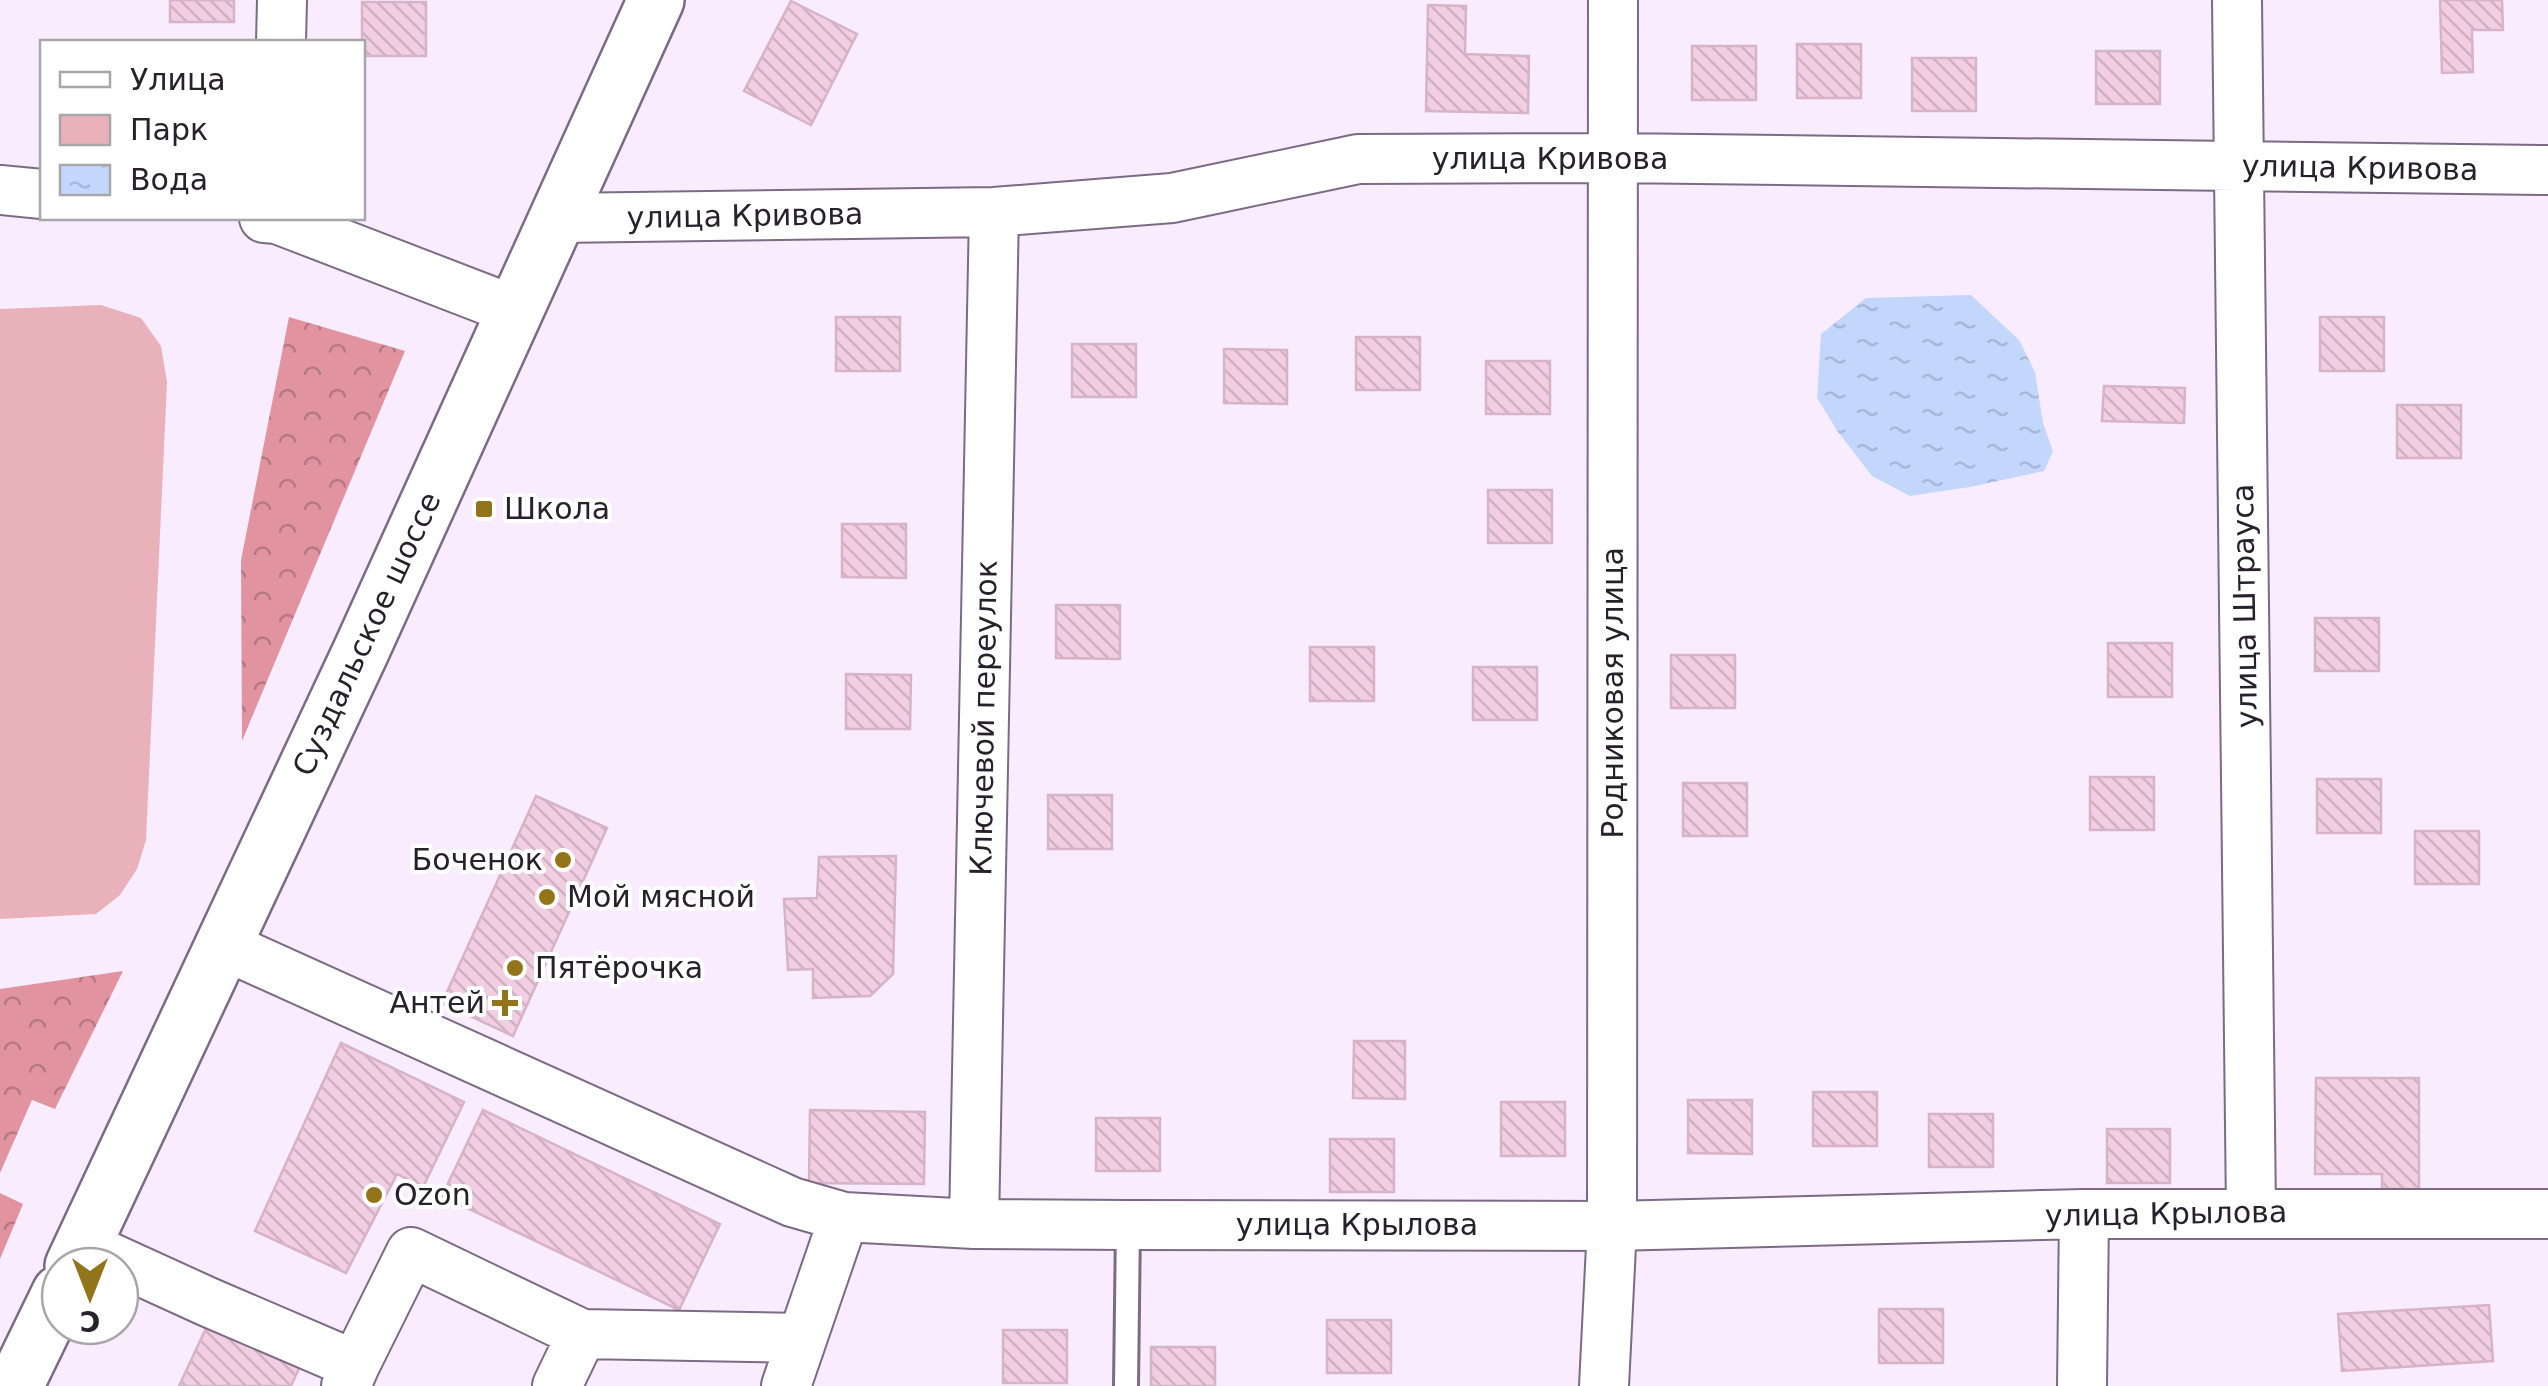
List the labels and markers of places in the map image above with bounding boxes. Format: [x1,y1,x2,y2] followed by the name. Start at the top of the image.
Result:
[504,491,610,526] place label: Школа
[473,498,495,520] marker: Школа
[412,842,543,877] place label: Боченок
[552,849,574,871] marker: Боченок
[567,879,755,914] place label: Мой мясной
[536,886,558,908] marker: Мой мясной
[535,950,703,985] place label: Пятёрочка
[504,957,526,979] marker: Пятёрочка
[389,985,485,1020] place label: Антей
[494,992,516,1014] marker: Антей
[394,1177,471,1212] place label: Ozon
[363,1184,385,1206] marker: Ozon

